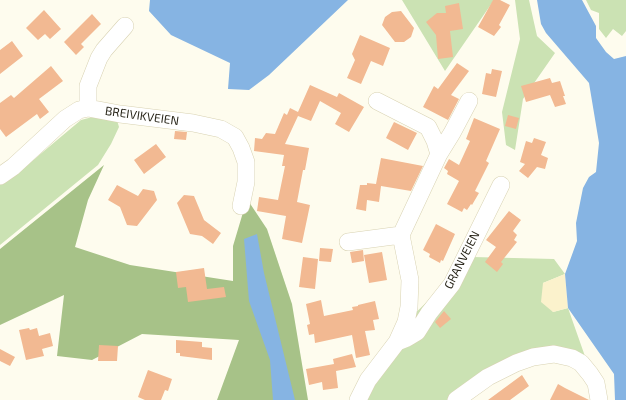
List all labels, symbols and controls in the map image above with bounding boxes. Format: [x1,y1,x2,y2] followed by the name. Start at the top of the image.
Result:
[104,104,180,128] street label: BREIVIKVEIEN
[441,229,483,291] street label: GRANVEIEN

